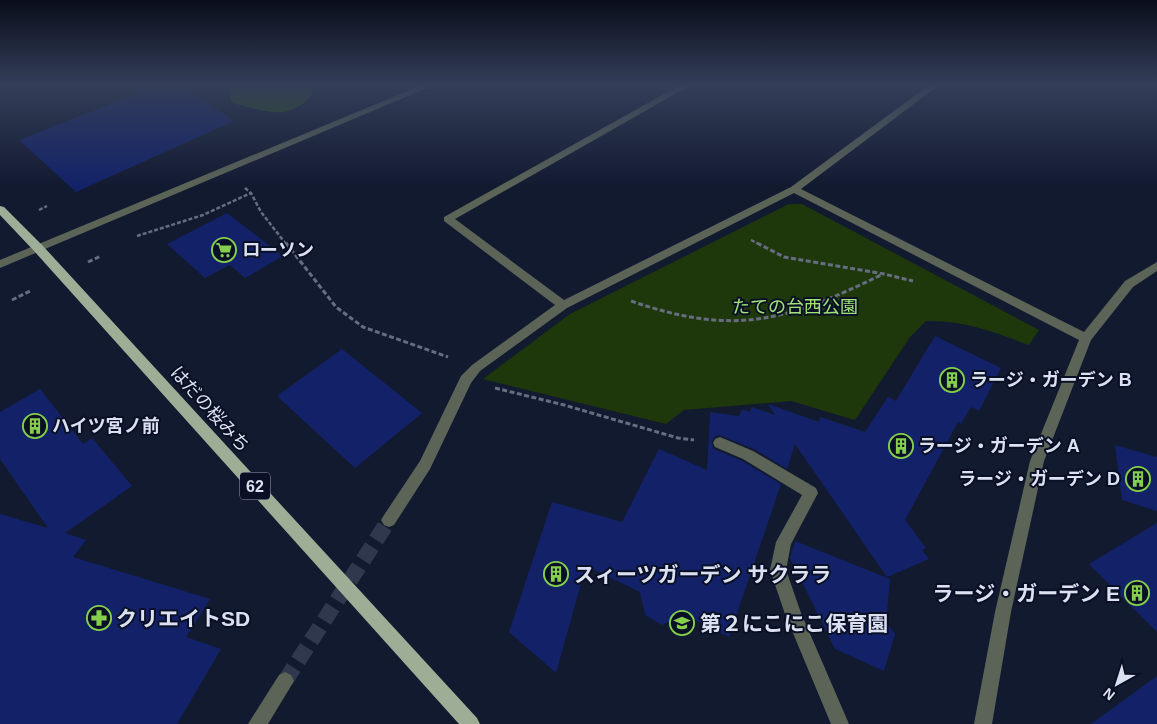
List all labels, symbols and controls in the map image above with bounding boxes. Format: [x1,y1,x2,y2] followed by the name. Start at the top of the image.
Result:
[211,237,237,263] supermarket icon: ローソン
[242,240,314,260] place label: ローソン
[732,297,858,317] park label: たての台西公園
[167,362,253,456] street label: はだの桜みち
[939,367,965,393] building icon: ラージ・ガーデン B
[970,370,1132,390] place label: ラージ・ガーデン B
[22,413,48,439] building icon: ハイツ宮ノ前
[52,416,160,436] place label: ハイツ宮ノ前
[888,433,914,459] building icon: ラージ・ガーデン A
[918,436,1080,456] place label: ラージ・ガーデン A
[1125,466,1151,492] building icon: ラージ・ガーデン D
[958,469,1120,489] place label: ラージ・ガーデン D
[240,472,270,500] road number: 62
[543,561,569,587] building icon: スィーツガーデン サクララ
[574,563,831,586] place label: スィーツガーデン サクララ
[1124,580,1150,606] building icon: ラージ・ガーデン E
[933,582,1120,605] place label: ラージ・ガーデン E
[86,605,112,631] pharmacy icon: クリエイトSD
[116,607,250,630] place label: クリエイトSD
[669,610,695,636] school or university icon: 第２にこにこ保育園
[700,612,888,635] place label: 第２にこにこ保育園
[1092,659,1142,709] north arrow
[1100,685,1118,704] text: N

